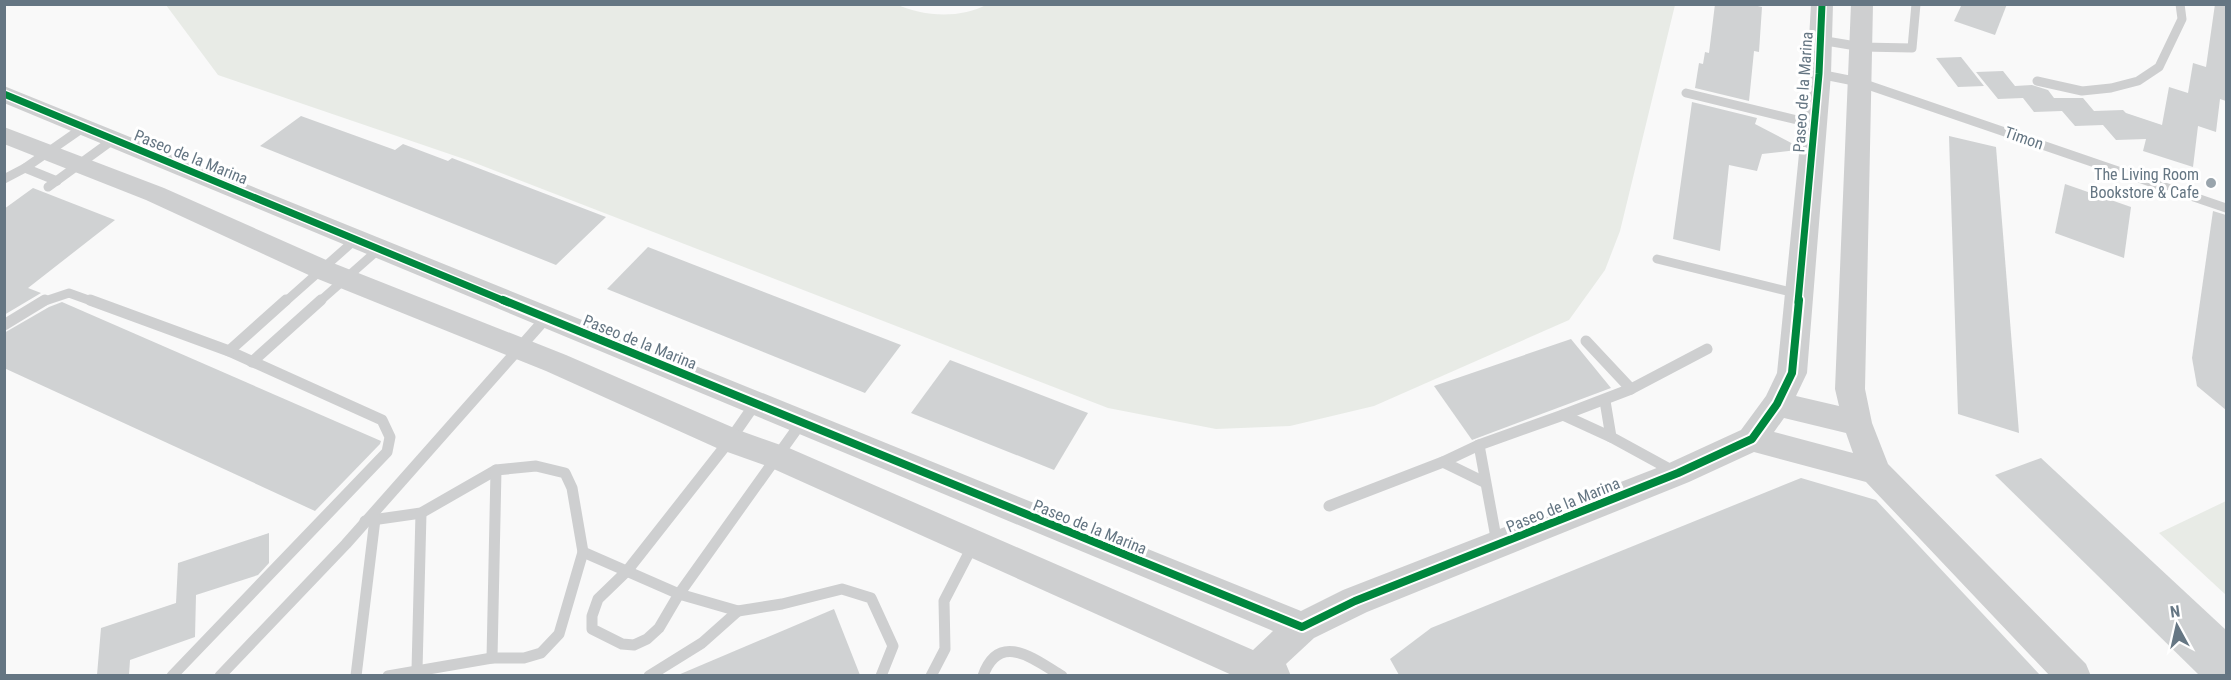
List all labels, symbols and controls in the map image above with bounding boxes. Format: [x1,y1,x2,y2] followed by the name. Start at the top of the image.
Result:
[1789,31,1817,153] street label: Paseo de la Marina
[2002,123,2046,153] street label: Timon
[131,126,251,188] street label: Paseo de la Marina
[2090,165,2199,202] place label: The Living Room Bookstore & Cafe
[2204,176,2218,190] marker: The Living Room Bookstore & Cafe
[580,311,700,373] street label: Paseo de la Marina
[1503,474,1623,536] street label: Paseo de la Marina
[1030,496,1150,558] street label: Paseo de la Marina
[2147,596,2207,656] north arrow
[2169,602,2181,622] text: N

